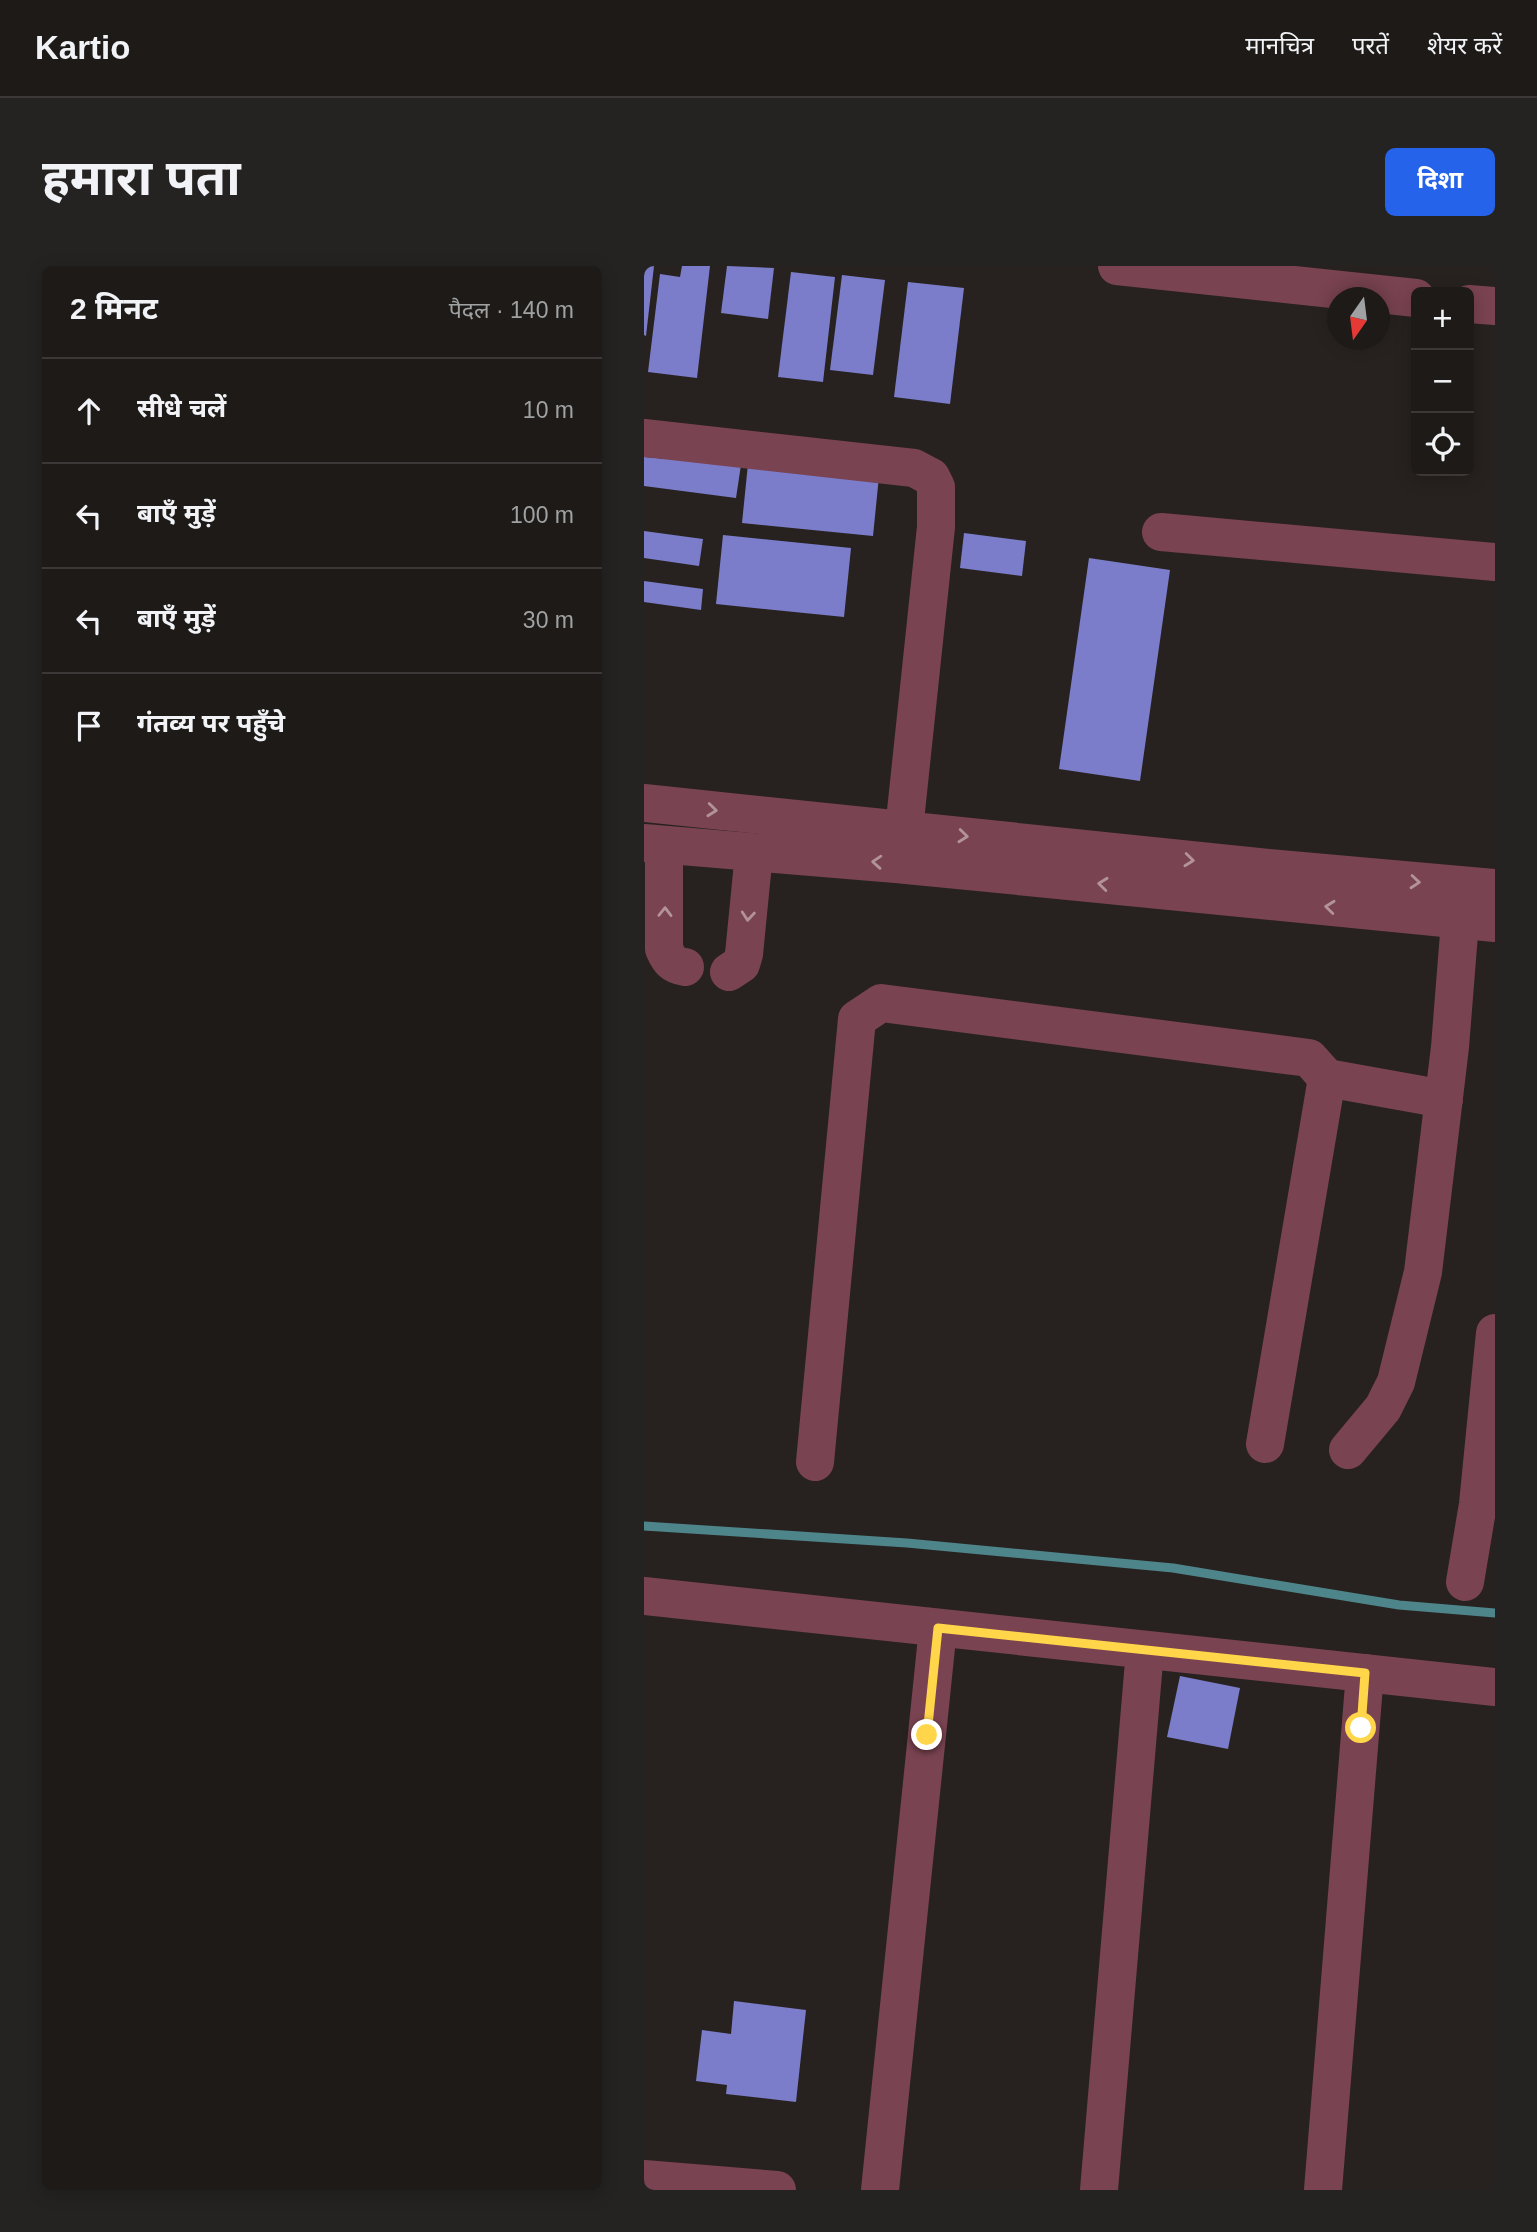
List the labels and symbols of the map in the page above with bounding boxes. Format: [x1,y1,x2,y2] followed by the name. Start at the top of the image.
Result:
[1327,287,1390,350] north arrow
[707,802,718,817] one-way arrow
[957,828,968,843] one-way arrow
[1183,852,1195,867] one-way arrow
[871,855,882,870] one-way arrow
[1410,874,1421,889] one-way arrow
[1097,877,1108,892] one-way arrow
[1324,900,1335,915] one-way arrow
[657,907,672,918] one-way arrow
[740,910,755,922] one-way arrow
[1345,1712,1376,1743] route start
[911,1719,942,1750] route end

